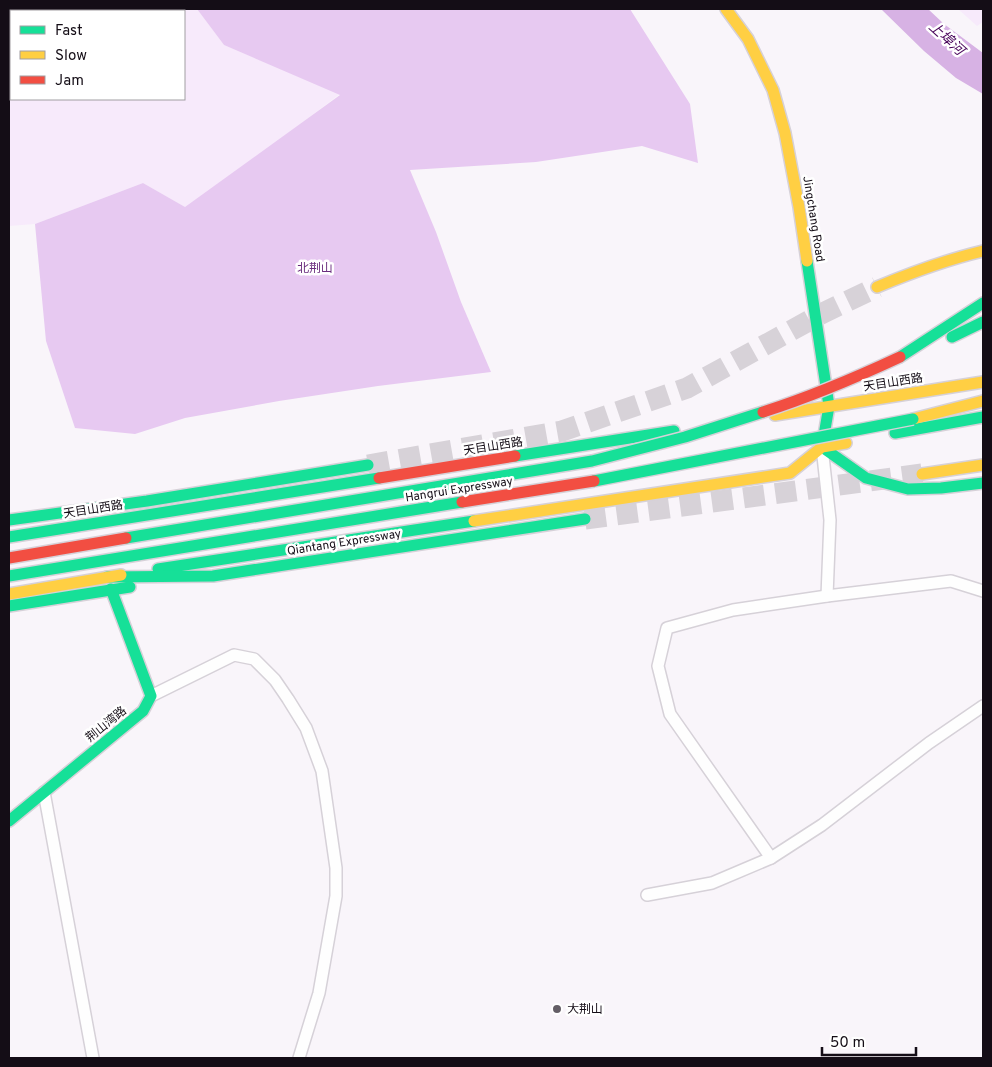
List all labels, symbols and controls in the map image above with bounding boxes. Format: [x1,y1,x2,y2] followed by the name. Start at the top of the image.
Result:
[10,10,185,100] legend
[925,19,970,61] water label: 上埠河
[55,22,83,41] text: Fast
[55,47,87,66] text: Slow
[55,72,84,91] text: Jam
[798,175,828,263] street label: Jingchang Road
[297,261,333,277] park label: 北荆山
[862,370,924,396] street label: 天目山西路
[462,434,524,460] street label: 天目山西路
[404,474,514,506] street label: Hangrui Expressway
[62,497,124,523] street label: 天目山西路
[286,526,402,560] street label: Qiantang Expressway
[83,703,130,746] street label: 荆山湾路
[567,1002,603,1018] place label: 大荆山
[551,1003,563,1015] marker: 大荆山
[822,1024,916,1056] scale bar
[830,1034,865,1053] text: 50 m

